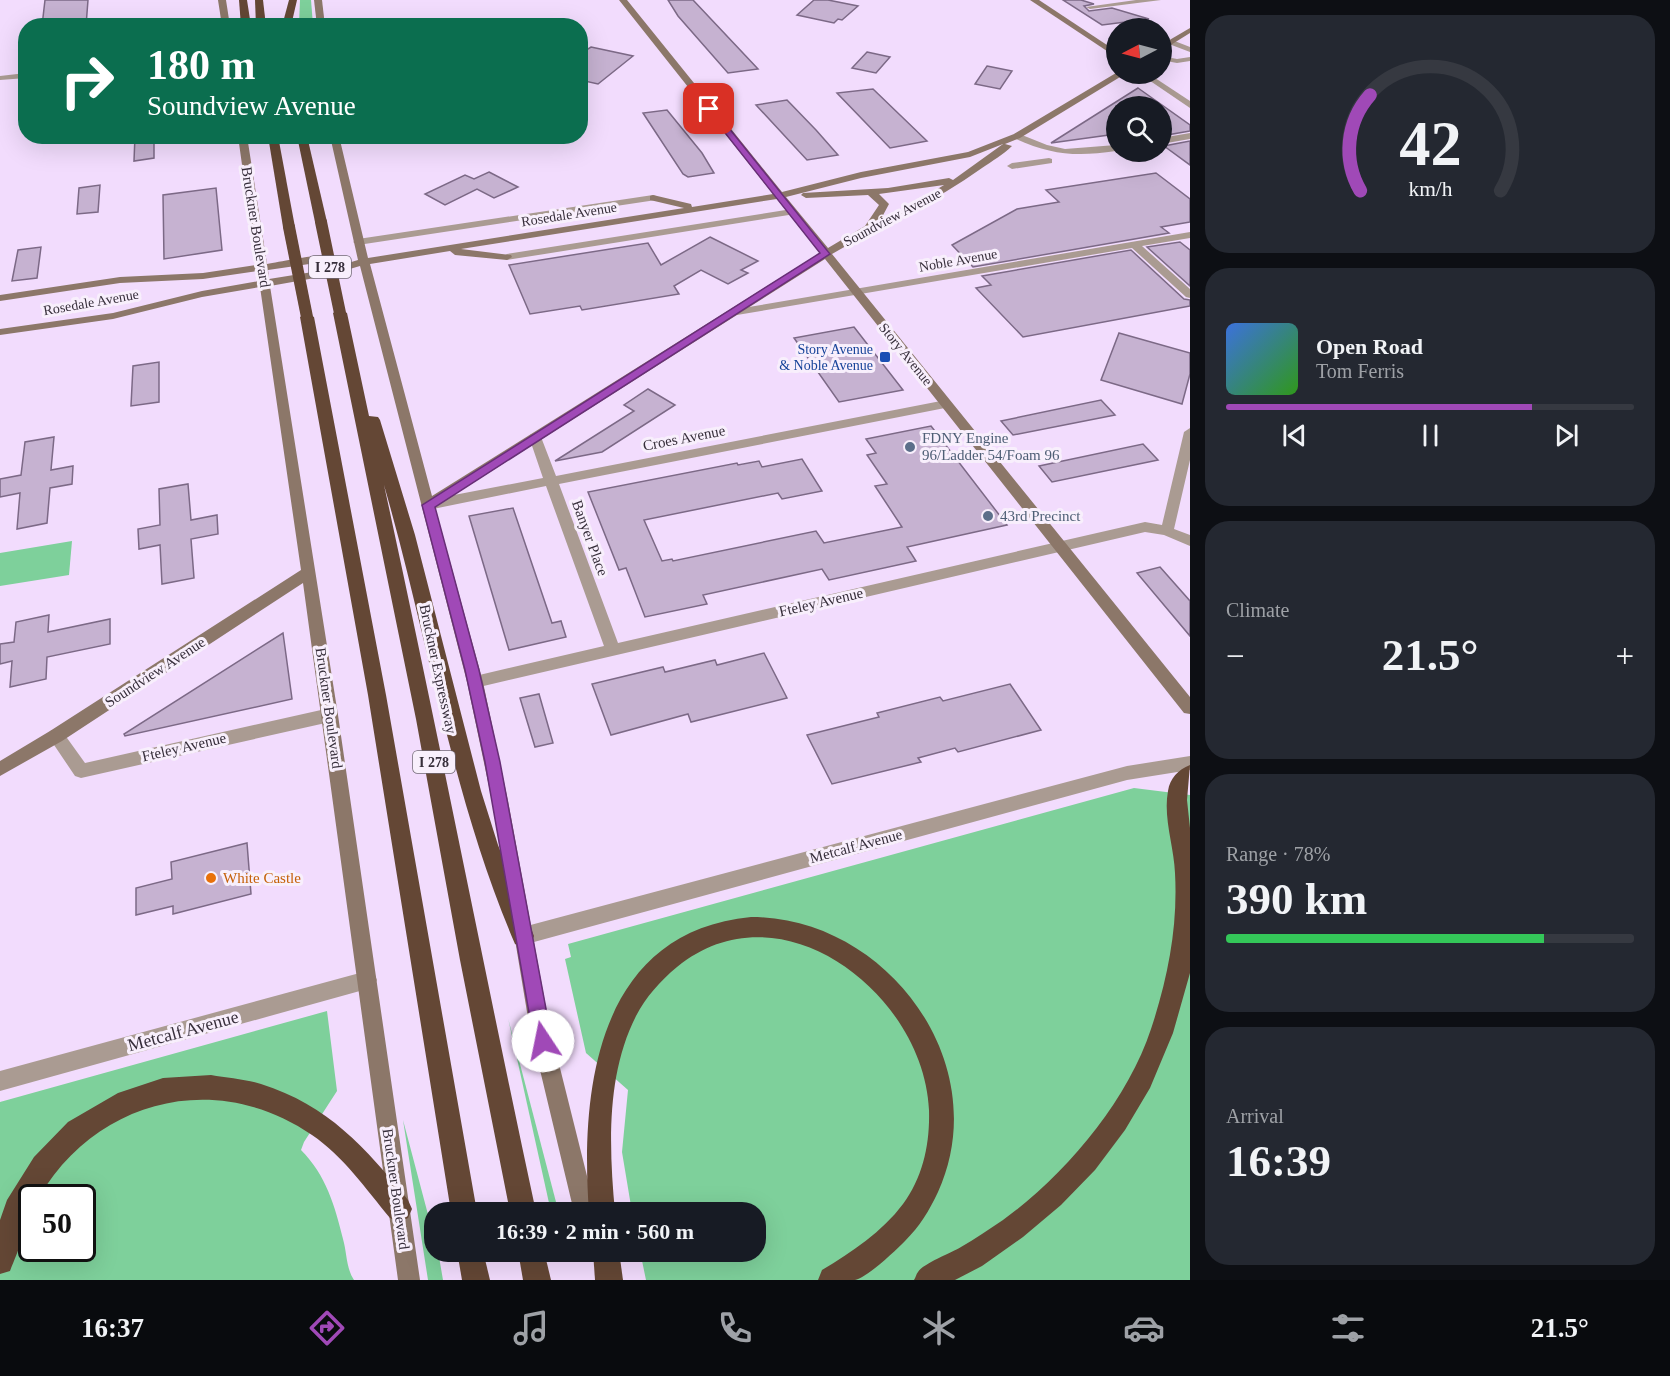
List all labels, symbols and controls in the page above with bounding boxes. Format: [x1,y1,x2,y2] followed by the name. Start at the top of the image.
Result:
[1106,18,1172,84] north arrow
[1106,18,1172,162] map controls
[48,42,126,120] icon: right
[147,42,256,88] text: 180 m
[683,83,734,134] pin
[147,91,356,121] text: Soundview Avenue
[692,92,725,125] icon: arrive
[1106,96,1172,162] button: search
[1399,109,1461,178] text: 42
[239,165,274,289] street label: Bruckner Boulevard
[1408,177,1452,201] text: km/h
[841,185,944,249] street label: Soundview Avenue
[520,200,618,229] street label: Rosedale Avenue
[918,246,999,275] street label: Noble Avenue
[309,256,351,278] road number: I 278
[42,287,140,318] street label: Rosedale Avenue
[876,320,935,388] street label: Story Avenue
[1316,334,1423,359] text: Open Road
[779,342,873,373] place label: Story Avenue & Noble Avenue
[878,350,892,364] marker: Story Avenue & Noble Avenue
[1316,360,1404,382] text: Tom Ferris
[1278,419,1311,452] icon: previous
[1414,419,1447,452] icon: pause
[1550,419,1583,452] icon: next
[642,422,727,454] street label: Croes Avenue
[922,430,1060,463] place label: FDNY Engine 96/Ladder 54/Foam 96
[903,440,917,454] marker: FDNY Engine 96/Ladder 54/Foam 96
[569,498,611,578] street label: Banyer Place
[1000,508,1081,524] place label: 43rd Precinct
[981,509,995,523] marker: 43rd Precinct
[777,584,865,619] street label: Fteley Avenue
[1226,599,1289,621] text: Climate
[416,603,460,736] street label: Bruckner Expressway
[1382,630,1478,680] text: 21.5°
[102,634,208,710] street label: Soundview Avenue
[1226,638,1245,674] text: −
[1615,638,1634,674] text: +
[313,646,345,770] street label: Bruckner Boulevard
[140,729,228,764] street label: Fteley Avenue
[413,751,455,773] road number: I 278
[808,826,904,866] street label: Metcalf Avenue
[1226,843,1330,865] text: Range · 78%
[223,870,301,886] place label: White Castle
[204,871,218,885] marker: White Castle
[1226,874,1367,924] text: 390 km
[125,1007,241,1055] street label: Metcalf Avenue
[511,1009,575,1073] position arrow
[1226,1105,1284,1127] text: Arrival
[380,1127,412,1251] street label: Bruckner Boulevard
[1226,1136,1331,1186] text: 16:39
[18,1184,96,1262] speed limit sign: 50
[496,1219,694,1244] text: 16:39 · 2 min · 560 m
[306,1307,348,1349] icon: directions
[510,1307,552,1349] icon: music
[714,1307,756,1349] icon: phone
[918,1307,960,1349] icon: climate
[1123,1307,1165,1349] icon: car
[1327,1307,1369,1349] icon: filters
[81,1313,144,1343] text: 16:37
[1531,1313,1589,1343] text: 21.5°

